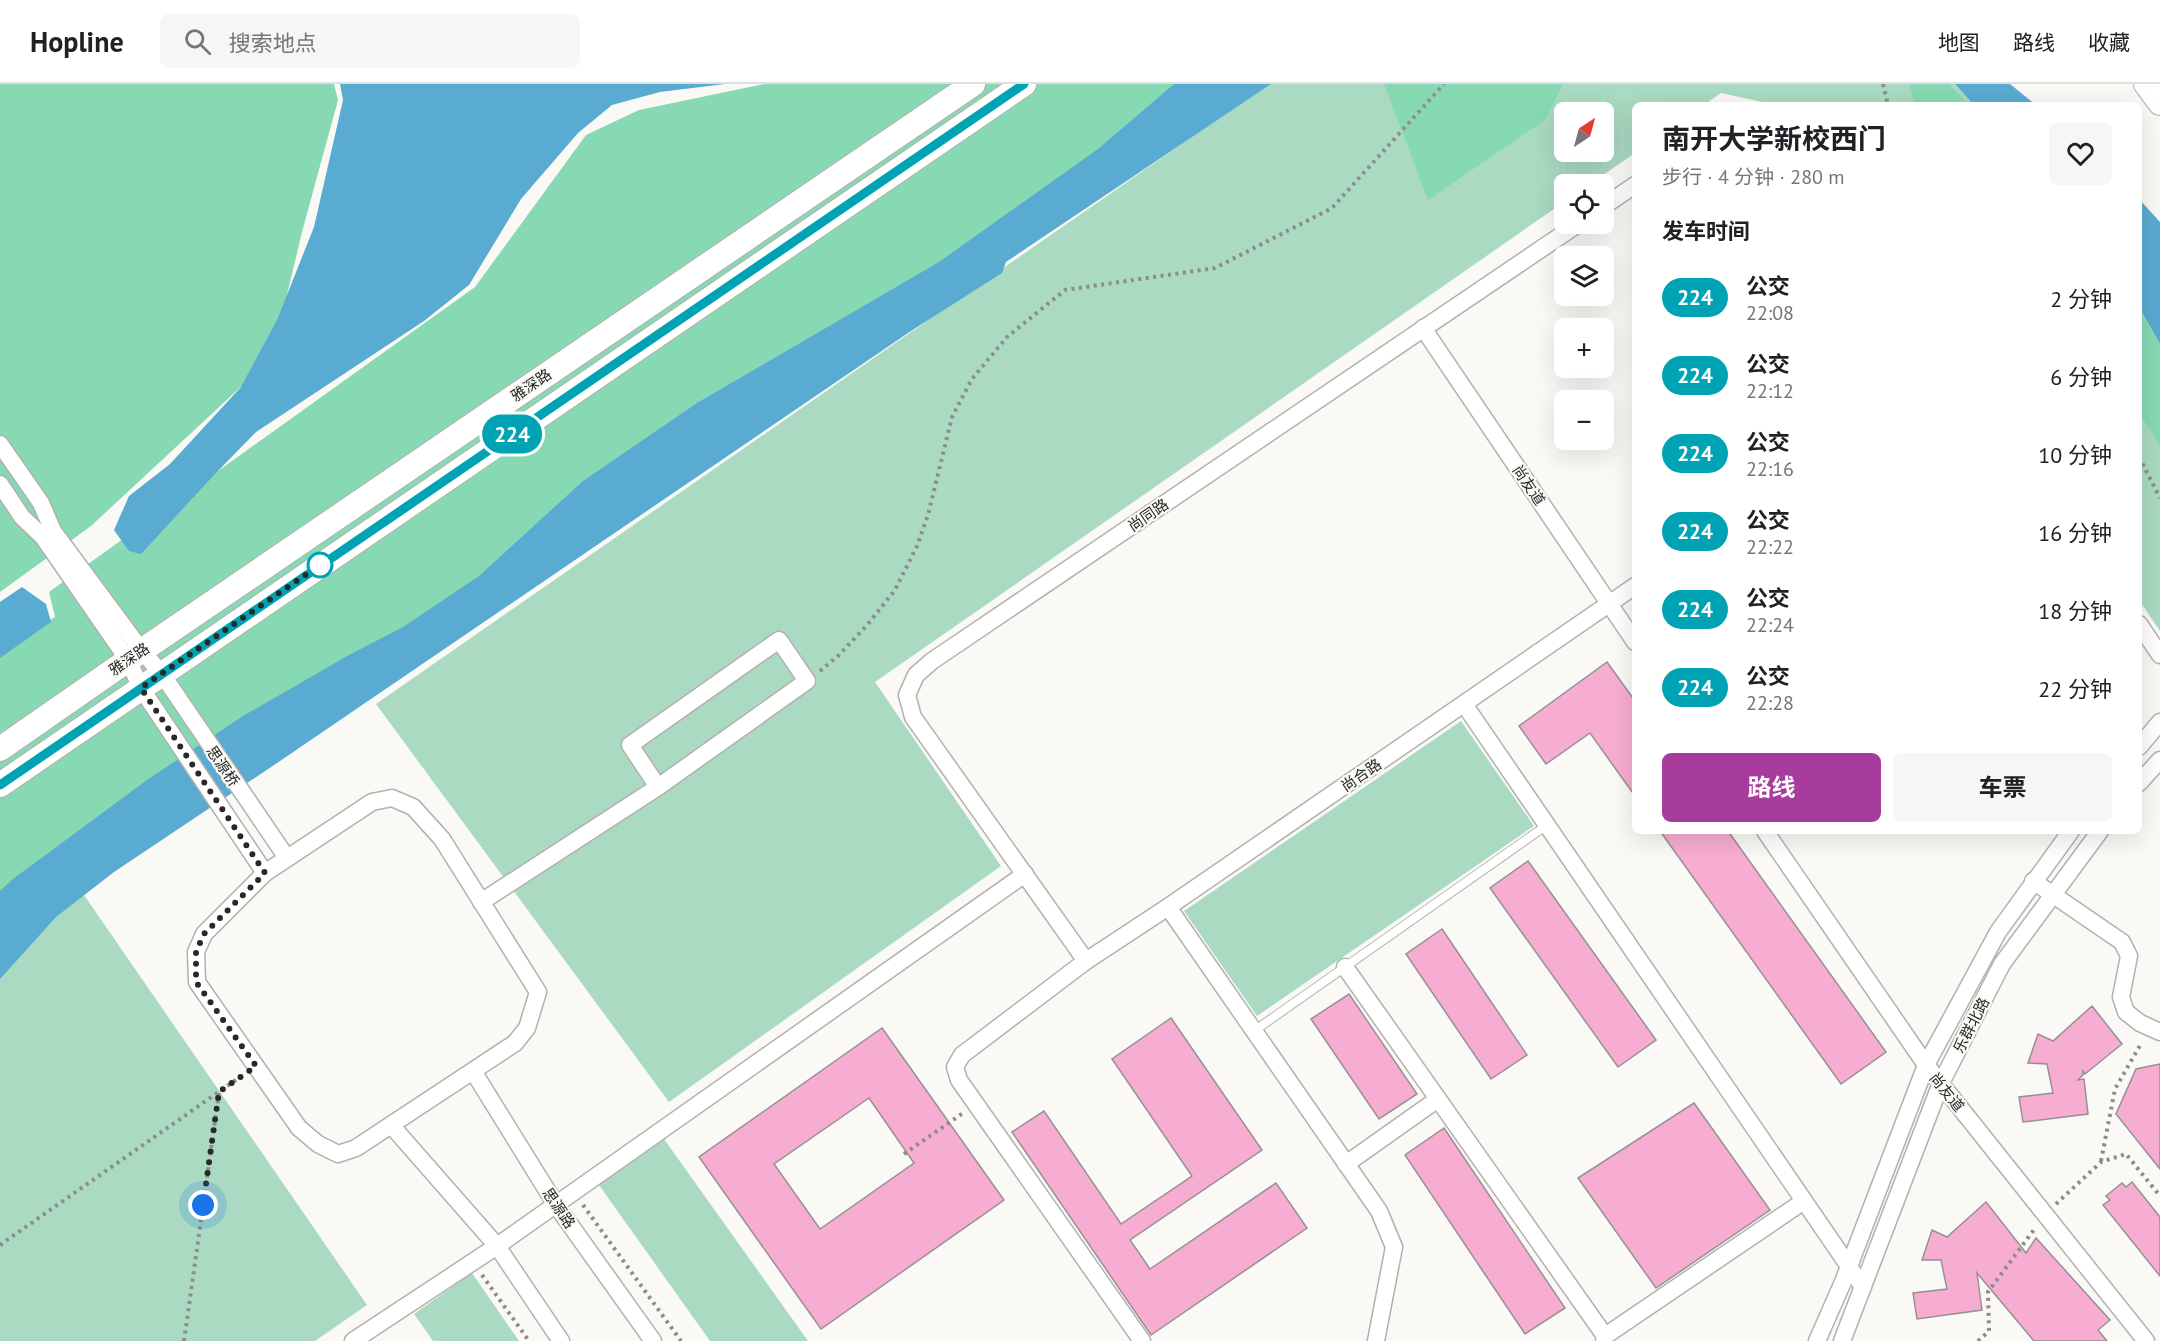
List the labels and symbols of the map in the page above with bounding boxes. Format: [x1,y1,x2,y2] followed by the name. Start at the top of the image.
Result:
[1554,102,1614,162] north arrow
[507,365,555,405] street label: 雅深路
[478,414,546,454] line badge: 224
[1509,461,1549,509] street label: 尚友道
[1124,495,1172,535] street label: 尚同路
[307,552,333,578] unlabelled marker
[105,639,153,679] street label: 雅深路
[203,742,243,790] street label: 思源桥
[1337,755,1385,795] street label: 尚合路
[1949,994,1993,1056] street label: 乐群北路
[1925,1069,1969,1115] street label: 尚友道
[539,1184,579,1232] street label: 思源路
[188,1190,218,1220] your location

